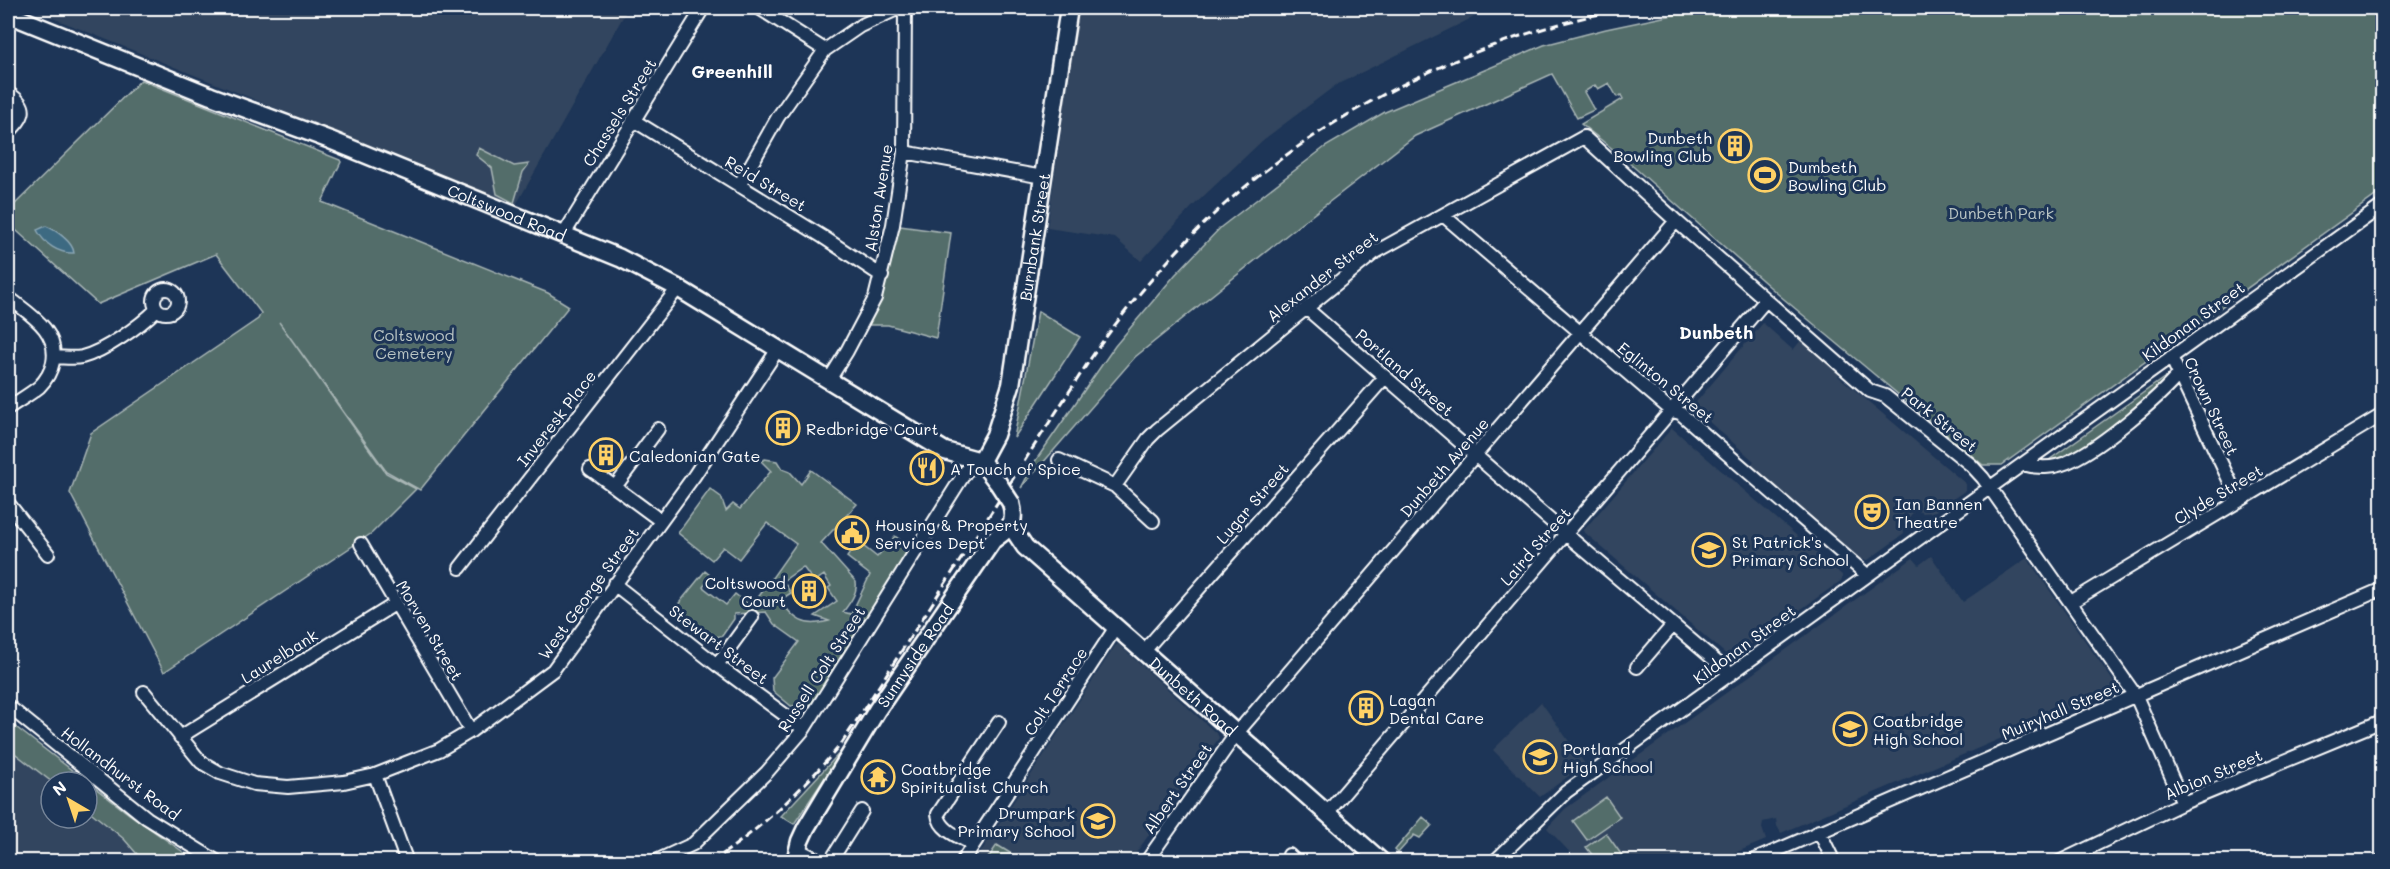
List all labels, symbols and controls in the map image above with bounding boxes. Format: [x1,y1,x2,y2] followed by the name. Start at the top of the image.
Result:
[577,54,661,170] street label: Chassels Street
[691,59,773,83] district label: Greenhill
[1614,127,1712,166] place label: Dunbeth Bowling Club
[1717,128,1753,164] building icon: Dunbeth Bowling Club
[859,143,897,253] street label: Alston Avenue
[721,151,811,215] street label: Reid Street
[1788,156,1886,195] place label: Dumbeth Bowling Club
[1747,157,1783,193] sports icon: Dumbeth Bowling Club
[1014,171,1054,302] street label: Burnbank Street
[445,179,570,246] street label: Coltswood Road
[1948,202,2054,223] park label: Dunbeth Park
[1262,226,1382,326] street label: Alexander Street
[2137,277,2249,365] street label: Kildonan Street
[1679,320,1753,344] district label: Dunbeth
[373,324,455,363] park label: Coltswood Cemetery
[1352,324,1458,420] street label: Portland Street
[1614,337,1718,427] street label: Eglinton Street
[2180,353,2244,459] street label: Crown Street
[512,366,600,470] street label: Inveresk Place
[1898,382,1982,456] street label: Park Street
[765,410,801,446] building icon: Redbridge Court
[1395,413,1493,521] street label: Dunbeth Avenue
[806,418,939,439] place label: Redbridge Court
[588,437,624,473] building icon: Caledonian Gate
[629,445,760,466] place label: Caledonian Gate
[909,450,945,486] restaurant icon: A Touch of Spice
[950,458,1081,479] place label: A Touch of Spice
[1211,458,1293,548] street label: Lugar Street
[2170,459,2266,529] street label: Clyde Street
[1895,493,1982,532] place label: Ian Bannen Theatre
[1854,494,1890,530] theatre icon: Ian Bannen Theatre
[1495,502,1575,590] street label: Laird Street
[875,514,1028,553] place label: Housing & Property Services Dept
[834,515,870,551] public building icon: Housing & Property Services Dept
[533,523,643,663] street label: West George Street
[1732,531,1849,570] place label: St Patrick's Primary School
[1691,532,1727,568] school or university icon: St Patrick's Primary School
[705,572,786,611] place label: Coltswood Court
[791,573,827,609] building icon: Coltswood Court
[392,576,468,684] street label: Morven Street
[871,599,957,711] street label: Sunnyside Road
[665,600,773,688] street label: Stewart Street
[1688,600,1800,688] street label: Kildonan Street
[773,602,869,736] street label: Russell Colt Street
[237,624,321,688] street label: Laurelbank
[1019,643,1091,739] street label: Colt Terrace
[1145,651,1242,740] street label: Dunbeth Road
[1998,676,2122,744] street label: Muiryhall Street
[1389,689,1484,728] place label: Lagan Dental Care
[1348,690,1384,726] building icon: Lagan Dental Care
[1873,710,1963,749] place label: Coatbridge High School
[1832,711,1868,747] school or university icon: Coatbridge High School
[57,721,185,825] street label: Hollandhurst Road
[1138,738,1216,838] street label: Albert Street
[1563,738,1653,777] place label: Portland High School
[1522,739,1558,775] school or university icon: Portland High School
[2161,744,2265,804] street label: Albion Street
[901,758,1048,797] place label: Coatbridge Spiritualist Church
[860,759,896,795] temple icon: Coatbridge Spiritualist Church
[39,770,99,830] north arrow
[48,776,71,800] text: N
[958,802,1075,841] place label: Drumpark Primary School
[1080,803,1116,839] school or university icon: Drumpark Primary School

